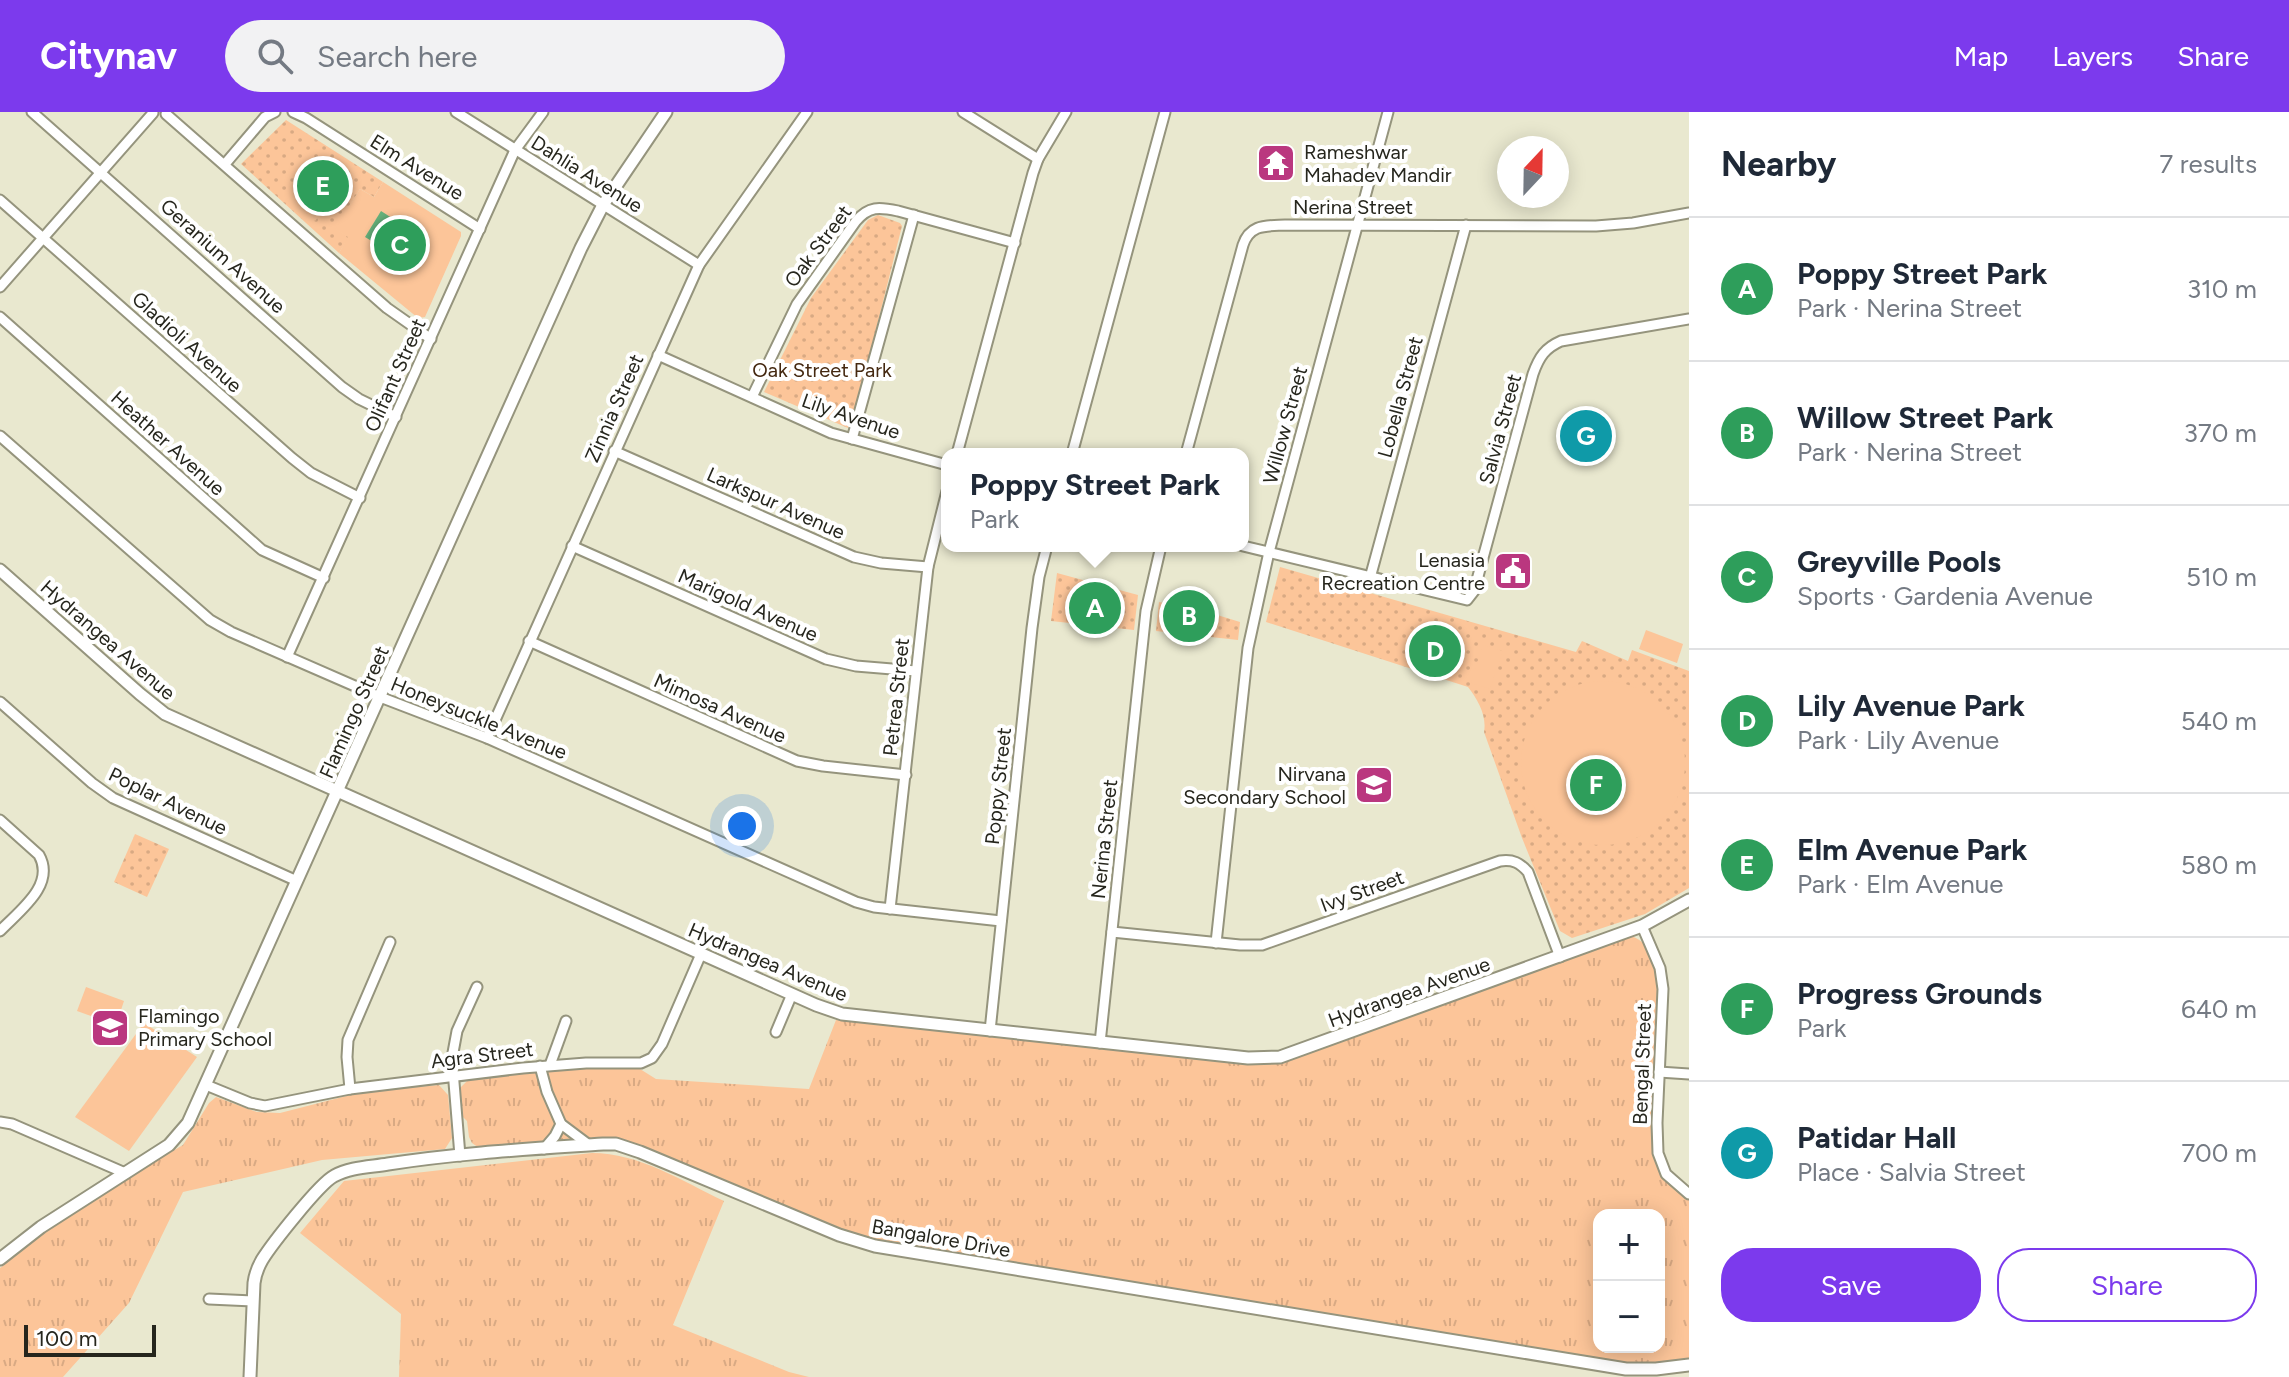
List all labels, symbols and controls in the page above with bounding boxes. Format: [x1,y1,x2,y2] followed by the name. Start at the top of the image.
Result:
[225,20,785,92] search box
[40,33,177,79] text: Citynav
[253,34,297,78] icon: search
[317,38,477,75] text: Search here
[1954,39,2008,73] text: Map
[2052,39,2133,73] text: Layers
[2177,39,2249,73] text: Share
[366,129,468,205] street label: Elm Avenue
[527,130,647,218] street label: Dahlia Avenue
[1497,136,1569,208] north arrow
[1304,140,1452,187] place label: Rameshwar Mahadev Mandir
[1255,142,1297,184] temple icon: Rameshwar Mahadev Mandir
[1721,144,1836,185] text: Nearby
[2159,148,2257,180] text: 7 results
[297,156,349,216] pin: E
[156,194,290,318] street label: Geranium Avenue
[1293,195,1413,219] street label: Nerina Street
[779,200,857,292] street label: Oak Street
[374,215,426,275] pin: C
[1797,255,2047,292] text: Poppy Street Park
[1738,273,1756,305] text: A
[2187,273,2257,305] text: 310 m
[127,286,247,398] street label: Gladioli Avenue
[1797,292,2022,324] text: Park · Nerina Street
[359,315,431,435] street label: Olifant Street
[1372,334,1428,460] street label: Lobella Street
[580,350,648,466] street label: Zinnia Street
[752,358,892,382] park label: Oak Street Park
[1258,364,1312,486] street label: Willow Street
[1474,371,1526,487] street label: Salvia Street
[106,386,230,501] street label: Heather Avenue
[799,388,903,444] street label: Lily Avenue
[1797,399,2054,436] text: Willow Street Park
[1560,406,1612,466] pin: G
[1739,417,1755,449] text: B
[2184,417,2257,449] text: 370 m
[1797,436,2022,468] text: Park · Nerina Street
[941,448,1249,552] popup
[703,462,849,544] street label: Larkspur Avenue
[970,466,1220,503] text: Poppy Street Park
[970,503,1019,535] text: Park
[1797,543,2001,580] text: Greyville Pools
[1321,548,1485,595] place label: Lenasia Recreation Centre
[1492,550,1534,592] public building icon: Lenasia Recreation Centre
[1738,561,1756,593] text: C
[2186,561,2257,593] text: 510 m
[674,563,822,647] street label: Marigold Avenue
[36,575,180,705] street label: Hydrangea Avenue
[1069,578,1121,638] pin: A
[1797,580,2093,612] text: Sports · Gardenia Avenue
[1163,586,1215,646] pin: B
[1409,621,1461,681] pin: D
[878,637,914,757] street label: Petrea Street
[314,642,394,782] street label: Flamingo Street
[650,668,790,748] street label: Mimosa Avenue
[387,672,571,764] street label: Honeysuckle Avenue
[1797,687,2025,724] text: Lily Avenue Park
[1738,705,1756,737] text: D
[2181,705,2257,737] text: 540 m
[1797,724,1999,756] text: Park · Lily Avenue
[980,726,1016,846] street label: Poppy Street
[1570,755,1622,815] pin: F
[105,762,231,840] street label: Poplar Avenue
[1183,762,1346,809] place label: Nirvana Secondary School
[1353,764,1395,806] school or university icon: Nirvana Secondary School
[1086,778,1122,900] street label: Nerina Street
[722,806,762,846] your location
[1797,831,2027,868] text: Elm Avenue Park
[1739,849,1755,881] text: E
[2181,849,2257,881] text: 580 m
[1317,865,1407,917] street label: Ivy Street
[1797,868,2003,900] text: Park · Elm Avenue
[685,918,851,1006] street label: Hydrangea Avenue
[1325,952,1493,1032] street label: Hydrangea Avenue
[1797,975,2042,1012] text: Progress Grounds
[1740,993,1754,1025] text: F
[2181,993,2257,1025] text: 640 m
[1628,1003,1656,1125] street label: Bengal Street
[138,1004,272,1051] place label: Flamingo Primary School
[89,1007,131,1049] school or university icon: Flamingo Primary School
[1797,1012,1846,1044] text: Park
[429,1037,535,1073] street label: Agra Street
[1797,1119,1956,1156] text: Patidar Hall
[1737,1137,1757,1169] text: G
[2181,1137,2257,1169] text: 700 m
[1797,1156,2026,1188] text: Place · Salvia Street
[1593,1209,1665,1353] map controls
[1593,1209,1665,1281] button: +
[870,1214,1012,1262] street label: Bangalore Drive
[1721,1248,1981,1322] button: Save
[1997,1248,2257,1322] button: Share
[1593,1281,1665,1353] button: −
[24,1321,156,1357] scale bar
[36,1325,97,1352] text: 100 m

